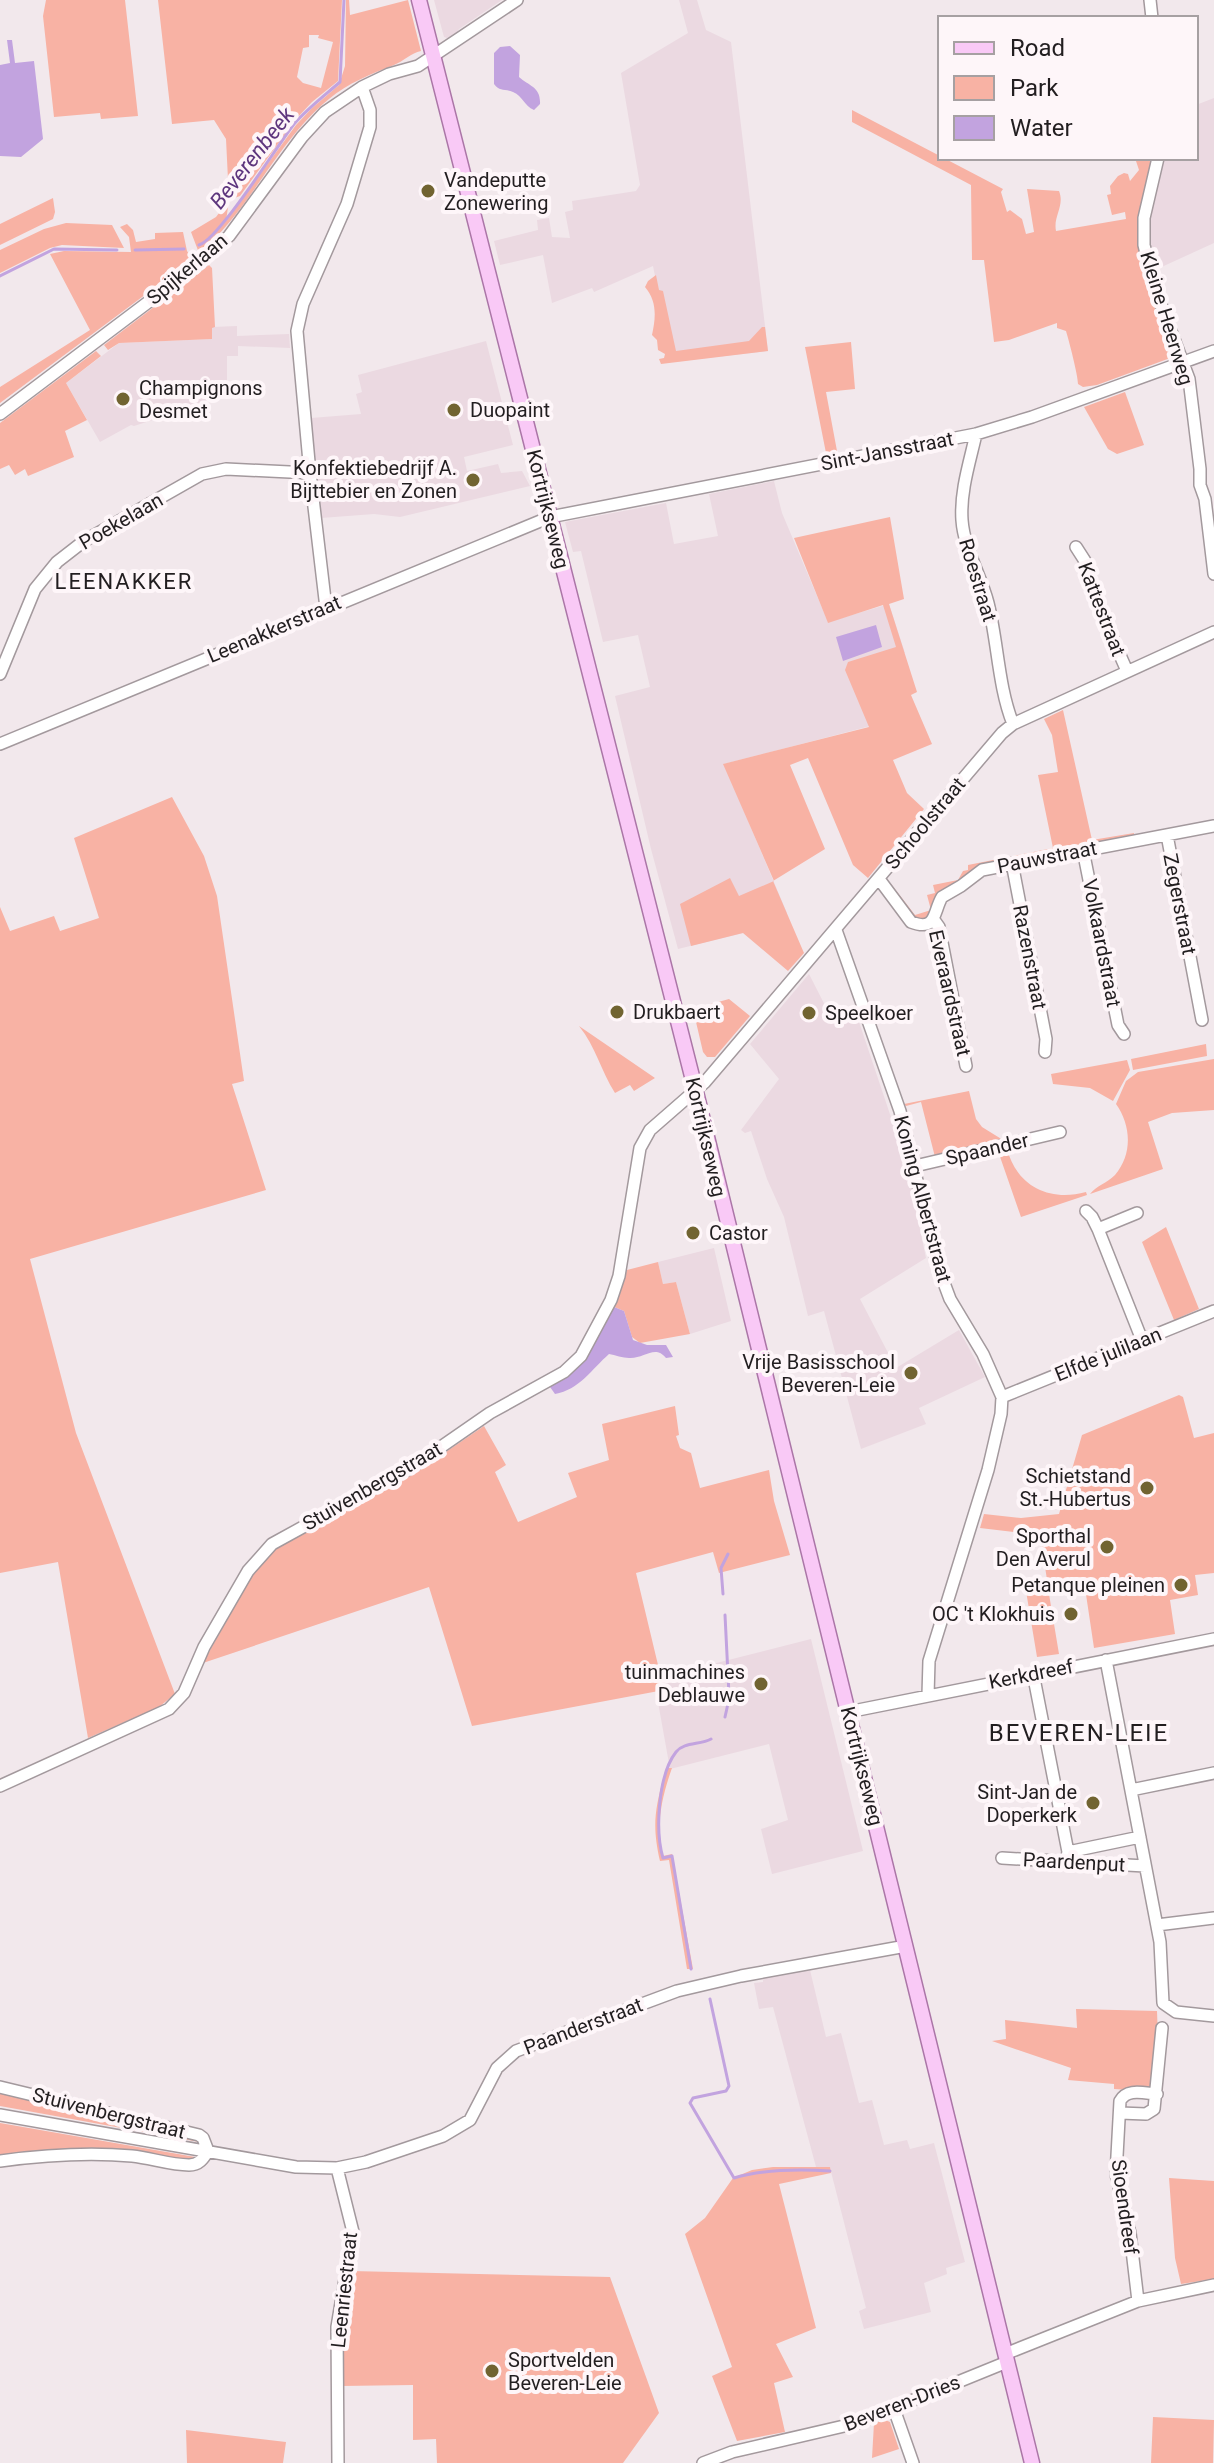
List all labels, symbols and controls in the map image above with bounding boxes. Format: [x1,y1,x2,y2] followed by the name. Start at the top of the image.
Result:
[938,16,1198,160] legend
[1010,34,1065,62] text: Road
[1010,74,1059,102] text: Park
[205,101,300,214] water label: Beverenbeek
[1010,114,1073,142] text: Water
[444,168,548,215] place label: Vandeputte Zonewering
[419,182,437,200] marker: Vandeputte Zonewering
[142,228,232,310] street label: Spijkerlaan
[1135,248,1199,388] street label: Kleine Heerweg
[139,376,263,423] place label: Champignons Desmet
[114,390,132,408] marker: Champignons Desmet
[470,398,550,422] place label: Duopaint
[445,401,463,419] marker: Duopaint
[819,426,955,476] street label: Sint-Jansstraat
[522,447,574,571] street label: Kortrijkseweg
[290,456,457,503] place label: Konfektiebedrijf A. Bijttebier en Zonen
[464,471,482,489] marker: Konfektiebedrijf A. Bijttebier en Zonen
[75,487,167,555] street label: Poekelaan
[954,535,1002,625] street label: Roestraat
[1073,559,1131,659] street label: Kattestraat
[55,569,193,594] district label: LEENAKKER
[204,590,344,668] street label: Leenakkerstraat
[880,772,970,874] street label: Schoolstraat
[995,836,1099,878] street label: Pauwstraat
[1158,851,1202,957] street label: Zegerstraat
[1078,877,1126,1009] street label: Volkaardstraat
[1008,903,1052,1011] street label: Razenstraat
[924,928,976,1058] street label: Everaardstraat
[633,1000,721,1024] place label: Drukbaert
[825,1001,913,1025] place label: Speelkoer
[608,1003,626,1021] marker: Drukbaert
[800,1004,818,1022] marker: Speelkoer
[681,1075,731,1199] street label: Kortrijkseweg
[889,1113,957,1285] street label: Koning Albertstraat
[943,1128,1031,1170] street label: Spaander
[709,1221,768,1245] place label: Castor
[684,1224,702,1242] marker: Castor
[1051,1322,1165,1386] street label: Elfde julilaan
[742,1350,895,1397] place label: Vrije Basisschool Beveren-Leie
[902,1364,920,1382] marker: Vrije Basisschool Beveren-Leie
[298,1436,446,1536] street label: Stuivenbergstraat
[1019,1464,1131,1511] place label: Schietstand St.-Hubertus
[1138,1479,1156,1497] marker: Schietstand St.-Hubertus
[996,1524,1091,1571] place label: Sporthal Den Averul
[1098,1538,1116,1556] marker: Sporthal Den Averul
[1011,1573,1165,1597] place label: Petanque pleinen
[1172,1576,1190,1594] marker: Petanque pleinen
[932,1602,1055,1626] place label: OC 't Klokhuis
[1062,1605,1080,1623] marker: OC 't Klokhuis
[987,1654,1075,1694] street label: Kerkdreef
[625,1660,745,1707] place label: tuinmachines Deblauwe
[752,1675,770,1693] marker: tuinmachines Deblauwe
[836,1704,888,1828] street label: Kortrijkseweg
[989,1719,1169,1747] district label: BEVEREN-LEIE
[977,1780,1078,1827] place label: Sint-Jan de Doperkerk
[1084,1794,1102,1812] marker: Sint-Jan de Doperkerk
[1022,1847,1126,1877] street label: Paardenput
[520,1992,646,2060] street label: Paanderstraat
[30,2082,188,2144] street label: Stuivenbergstraat
[1106,2158,1144,2256] street label: Sioendreef
[326,2231,362,2349] street label: Leenriestraat
[508,2348,622,2395] place label: Sportvelden Beveren-Leie
[483,2362,501,2380] marker: Sportvelden Beveren-Leie
[840,2370,964,2436] street label: Beveren-Dries

